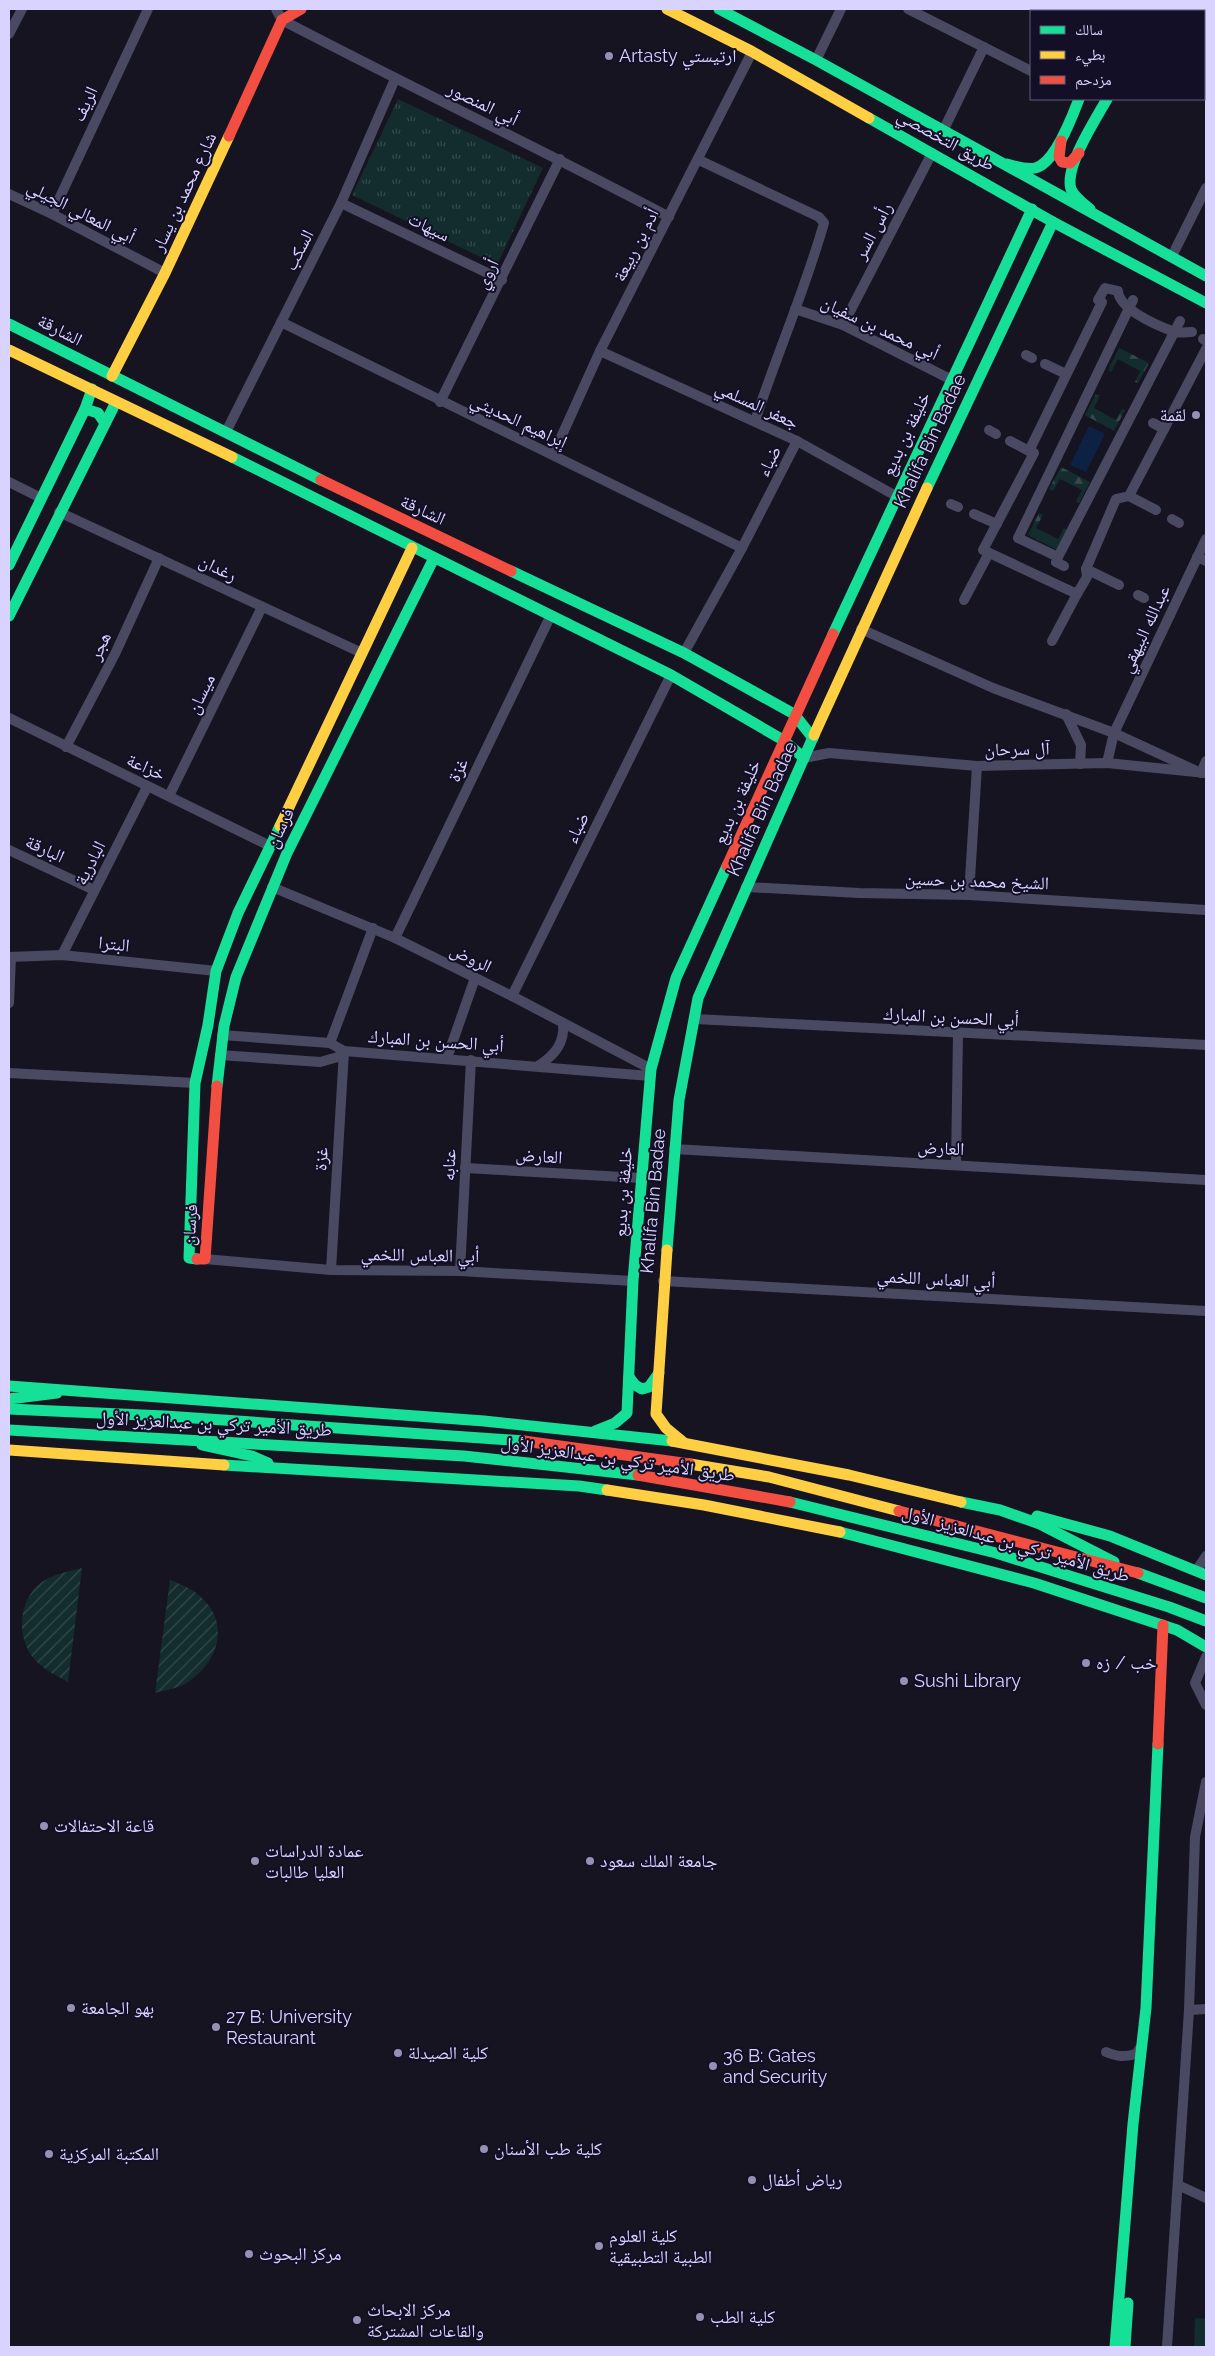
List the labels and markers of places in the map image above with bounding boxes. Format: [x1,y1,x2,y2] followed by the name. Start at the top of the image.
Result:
[619,45,737,71] place label: Artasty ارتيستي
[603,50,615,62] marker: Artasty ارتيستي
[1160,404,1186,425] place label: لقمة
[1190,409,1202,421] marker: لقمة
[1096,1652,1157,1674] place label: خب / زه
[1080,1657,1092,1669] marker: خب / زه
[914,1670,1021,1691] place label: Sushi Library
[898,1675,910,1687] marker: Sushi Library
[54,1815,154,1836] place label: قاعة الاحتفالات
[38,1820,50,1832] marker: قاعة الاحتفالات
[265,1840,364,1883] place label: عمادة الدراسات العليا طالبات
[600,1850,717,1871] place label: جامعة الملك سعود
[249,1855,261,1867] marker: عمادة الدراسات العليا طالبات
[584,1855,596,1867] marker: جامعة الملك سعود
[81,1997,154,2019] place label: بهو الجامعة
[65,2002,77,2014] marker: بهو الجامعة
[226,2006,352,2048] place label: 27 B: University Restaurant
[210,2021,222,2033] marker: 27 B: University Restaurant
[408,2042,489,2063] place label: كلية الصيدلة
[723,2045,827,2087] place label: 36 B: Gates and Security
[392,2047,404,2059] marker: كلية الصيدلة
[707,2060,719,2072] marker: 36 B: Gates and Security
[494,2138,603,2160] place label: كلية طب الأسنان
[59,2143,159,2165] place label: المكتبة المركزية
[478,2143,490,2155] marker: كلية طب الأسنان
[43,2148,55,2160] marker: المكتبة المركزية
[762,2169,842,2191] place label: رياض أطفال
[746,2174,758,2186] marker: رياض أطفال
[609,2225,712,2268] place label: كلية العلوم الطبية التطبيقية
[593,2240,605,2252] marker: كلية العلوم الطبية التطبيقية
[259,2243,341,2265] place label: مركز البحوث
[243,2248,255,2260] marker: مركز البحوث
[367,2299,484,2341] place label: مركز الابحاث والقاعات المشتركة
[710,2306,776,2328] place label: كلية الطب
[694,2311,706,2323] marker: كلية الطب
[351,2314,363,2326] marker: مركز الابحاث والقاعات المشتركة

